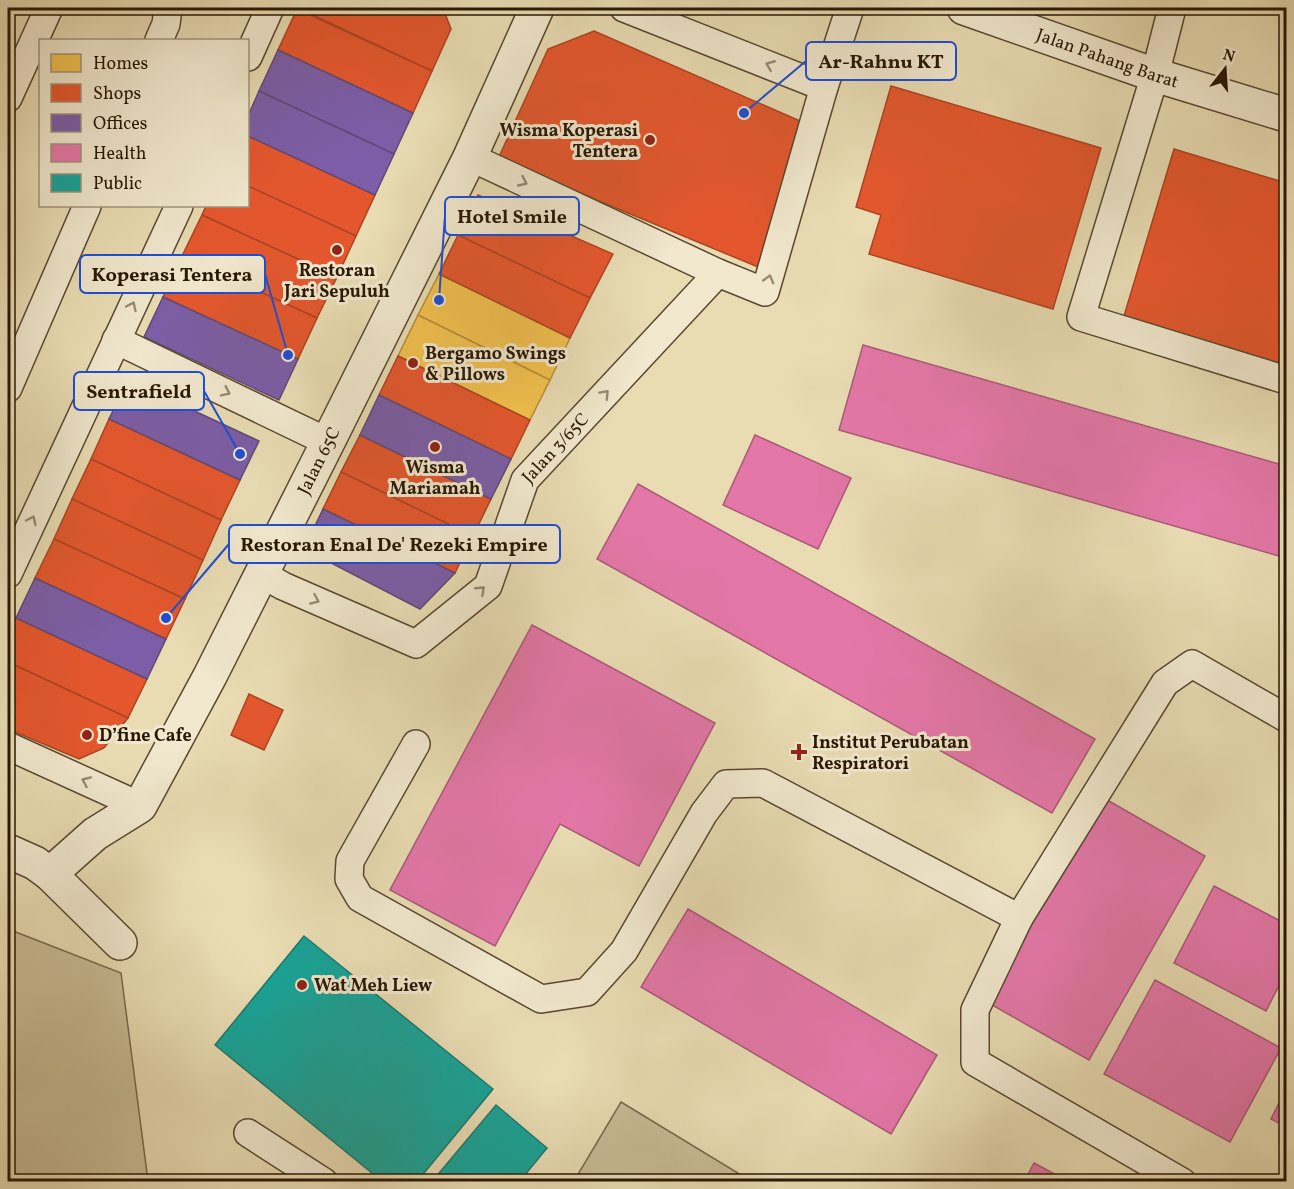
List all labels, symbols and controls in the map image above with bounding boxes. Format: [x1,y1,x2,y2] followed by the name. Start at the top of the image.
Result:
[1032,23,1181,95] street label: Jalan Pahang Barat
[39,39,249,207] legend
[1195,39,1255,99] north arrow
[806,42,956,80] callout: Ar-Rahnu KT
[1220,44,1238,69] text: N
[818,49,944,77] text: Ar-Rahnu KT
[93,52,148,77] text: Homes
[765,60,776,73] one-way arrow
[93,82,141,107] text: Shops
[93,112,148,137] text: Offices
[499,119,638,165] place label: Wisma Koperasi Tentera
[643,133,657,147] marker: Wisma Koperasi Tentera
[93,142,147,167] text: Health
[93,172,142,197] text: Public
[516,174,527,186] one-way arrow
[445,197,579,235] callout: Hotel Smile
[457,204,567,232] text: Hotel Smile
[330,243,344,257] marker: Restoran Jari Sepuluh
[80,255,265,293] callout: Koperasi Tentera
[283,259,390,305] place label: Restoran Jari Sepuluh
[92,262,252,290] text: Koperasi Tentera
[762,274,774,285] one-way arrow
[125,301,137,312] one-way arrow
[425,342,566,388] place label: Bergamo Swings & Pillows
[406,356,420,370] marker: Bergamo Swings & Pillows
[74,372,204,410] callout: Sentrafield
[86,379,192,407] text: Sentrafield
[219,385,230,397] one-way arrow
[598,390,609,401] one-way arrow
[517,408,595,490] street label: Jalan 3/65C
[292,423,348,500] street label: Jalan 65C
[428,440,442,454] marker: Wisma Mariamah
[390,456,481,502] place label: Wisma Mariamah
[25,516,37,527] one-way arrow
[229,525,560,563] callout: Restoran Enal De' Rezeki Empire
[240,532,548,560] text: Restoran Enal De' Rezeki Empire
[475,586,485,597] one-way arrow
[308,592,319,604] one-way arrow
[99,724,192,749] place label: D’fine Cafe
[80,728,94,742] marker: D’fine Cafe
[812,731,969,777] place label: Institut Perubatan Respiratori
[790,743,808,761] marker: Institut Perubatan Respiratori
[82,777,93,789] one-way arrow
[314,974,432,999] place label: Wat Meh Liew
[295,978,309,992] marker: Wat Meh Liew

